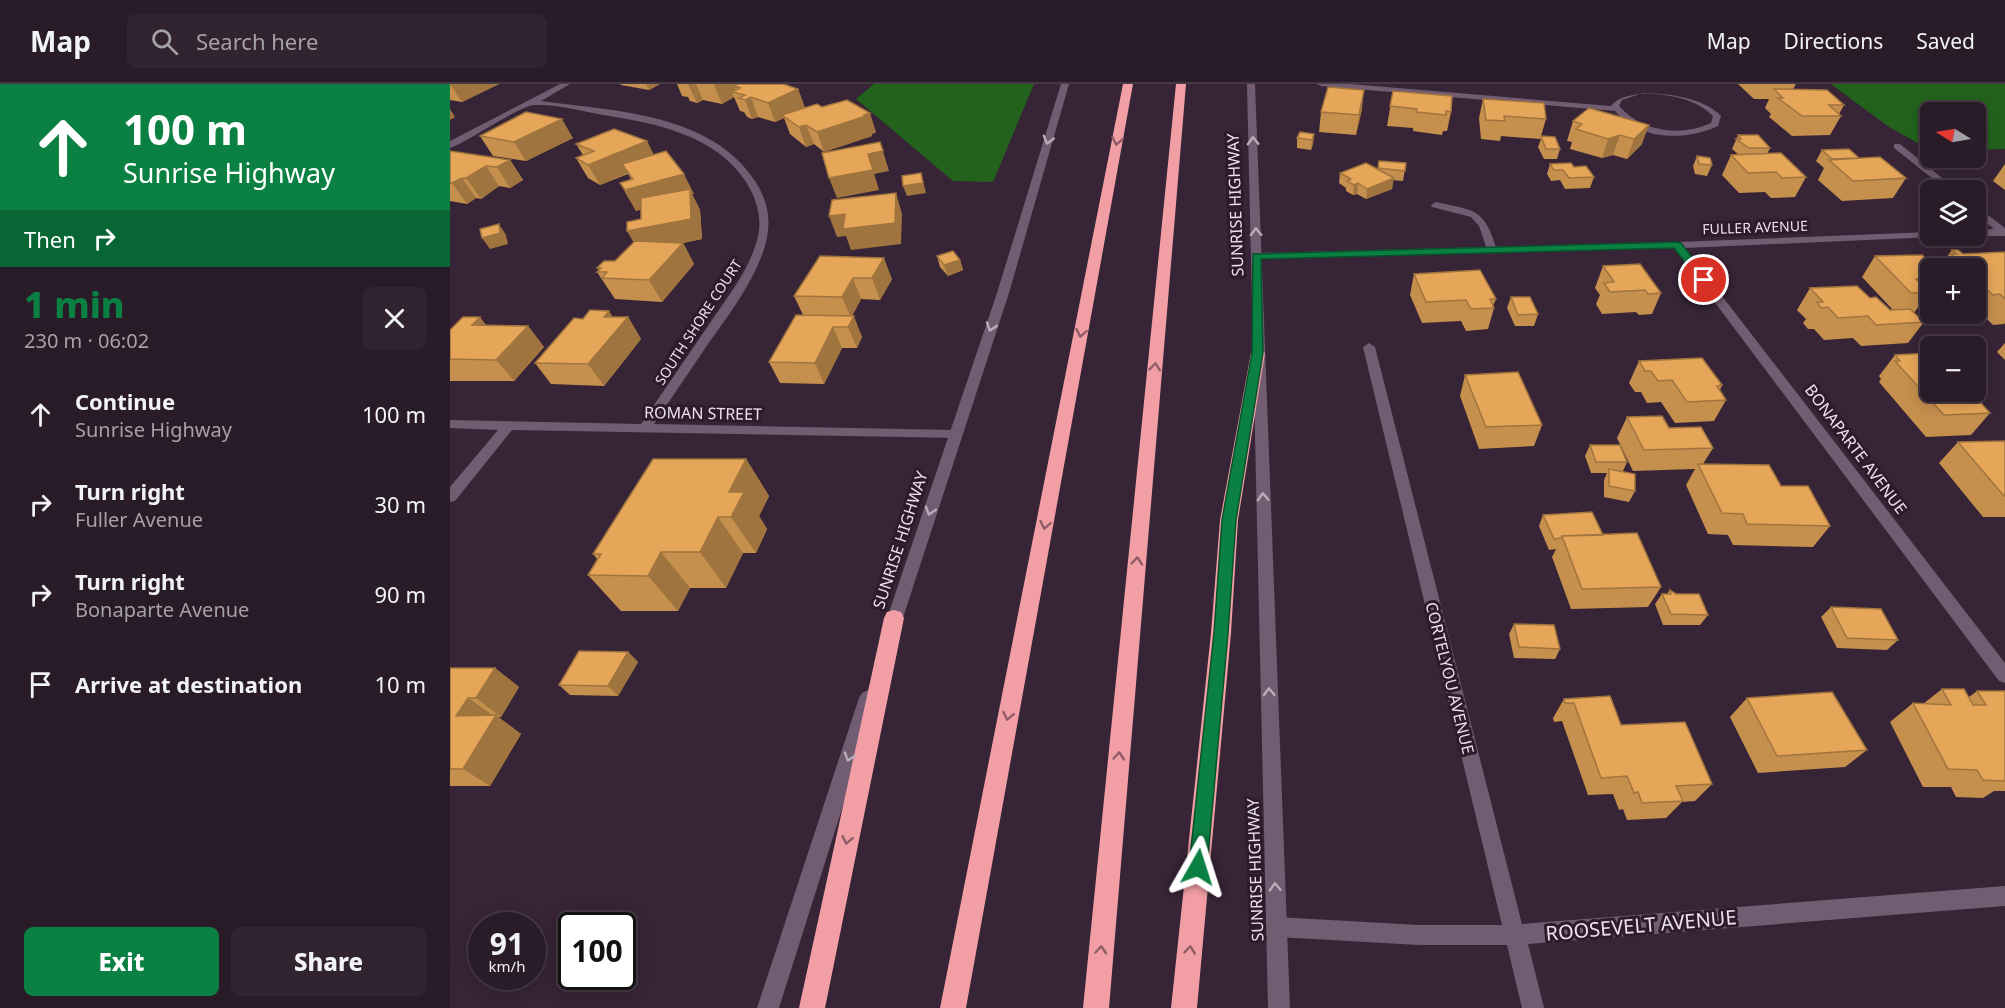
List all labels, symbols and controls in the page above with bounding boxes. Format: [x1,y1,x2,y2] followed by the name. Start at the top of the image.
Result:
[127,14,547,68] search box
[30,22,91,60] text: Map
[148,25,181,58] icon: search
[196,26,318,56] text: Search here
[1707,27,1751,55] text: Map
[1784,27,1883,55] text: Directions
[1916,27,1975,55] text: Saved
[123,100,247,157] text: 100 m
[1920,102,1986,168] north arrow
[1920,102,1986,402] map controls
[24,108,102,186] icon: ahead
[1221,132,1248,277] street label: SUNRISE HIGHWAY
[1043,134,1055,145] one-way arrow
[1111,136,1124,146] one-way arrow
[1247,136,1260,145] one-way arrow
[123,154,335,191] text: Sunrise Highway
[1920,180,1986,246] button: layers
[1702,216,1808,238] street label: FULLER AVENUE
[88,222,121,255] icon: right
[24,224,76,254] text: Then
[1250,227,1262,236] one-way arrow
[1678,254,1729,305] pin
[650,255,746,388] street label: SOUTH SHORE COURT
[1920,258,1986,324] button: +
[1687,263,1720,296] icon: arrive
[24,280,125,329] text: 1 min
[363,287,426,350] button: close
[986,321,999,331] one-way arrow
[24,327,149,354] text: 230 m · 06:02
[1075,328,1088,338] one-way arrow
[1920,336,1986,402] button: −
[1148,363,1161,372] one-way arrow
[1800,380,1912,518] street label: BONAPARTE AVENUE
[75,386,175,416] text: Continue
[24,398,57,431] icon: ahead
[362,399,426,429] text: 100 m
[644,401,762,425] street label: ROMAN STREET
[75,416,232,443] text: Sunrise Highway
[867,468,933,611] street label: SUNRISE HIGHWAY
[75,476,185,506] text: Turn right
[24,488,57,521] icon: right
[375,489,426,519] text: 30 m
[1256,492,1269,501] one-way arrow
[924,505,937,516] one-way arrow
[75,506,203,533] text: Fuller Avenue
[1039,519,1052,529] one-way arrow
[1130,557,1143,566] one-way arrow
[75,566,185,596] text: Turn right
[24,578,57,611] icon: right
[375,579,426,609] text: 90 m
[75,596,249,623] text: Bonaparte Avenue
[1420,600,1480,756] street label: CORTELYOU AVENUE
[24,668,57,701] icon: arrive
[75,669,302,699] text: Arrive at destination
[375,669,426,699] text: 10 m
[1263,687,1275,696] one-way arrow
[1002,711,1015,721] one-way arrow
[844,751,857,762] one-way arrow
[1112,751,1125,760] one-way arrow
[1241,797,1268,942] street label: SUNRISE HIGHWAY
[841,835,854,845] one-way arrow
[1166,835,1230,899] position arrow
[1269,882,1282,891] one-way arrow
[1545,903,1737,947] street label: ROOSEVELT AVENUE
[558,912,636,990] speed limit sign: 100
[490,923,524,964] text: 91
[24,927,219,996] button: Exit
[231,927,426,996] button: Share
[1094,945,1107,954] one-way arrow
[1183,945,1195,954] one-way arrow
[489,956,525,976] text: km/h

